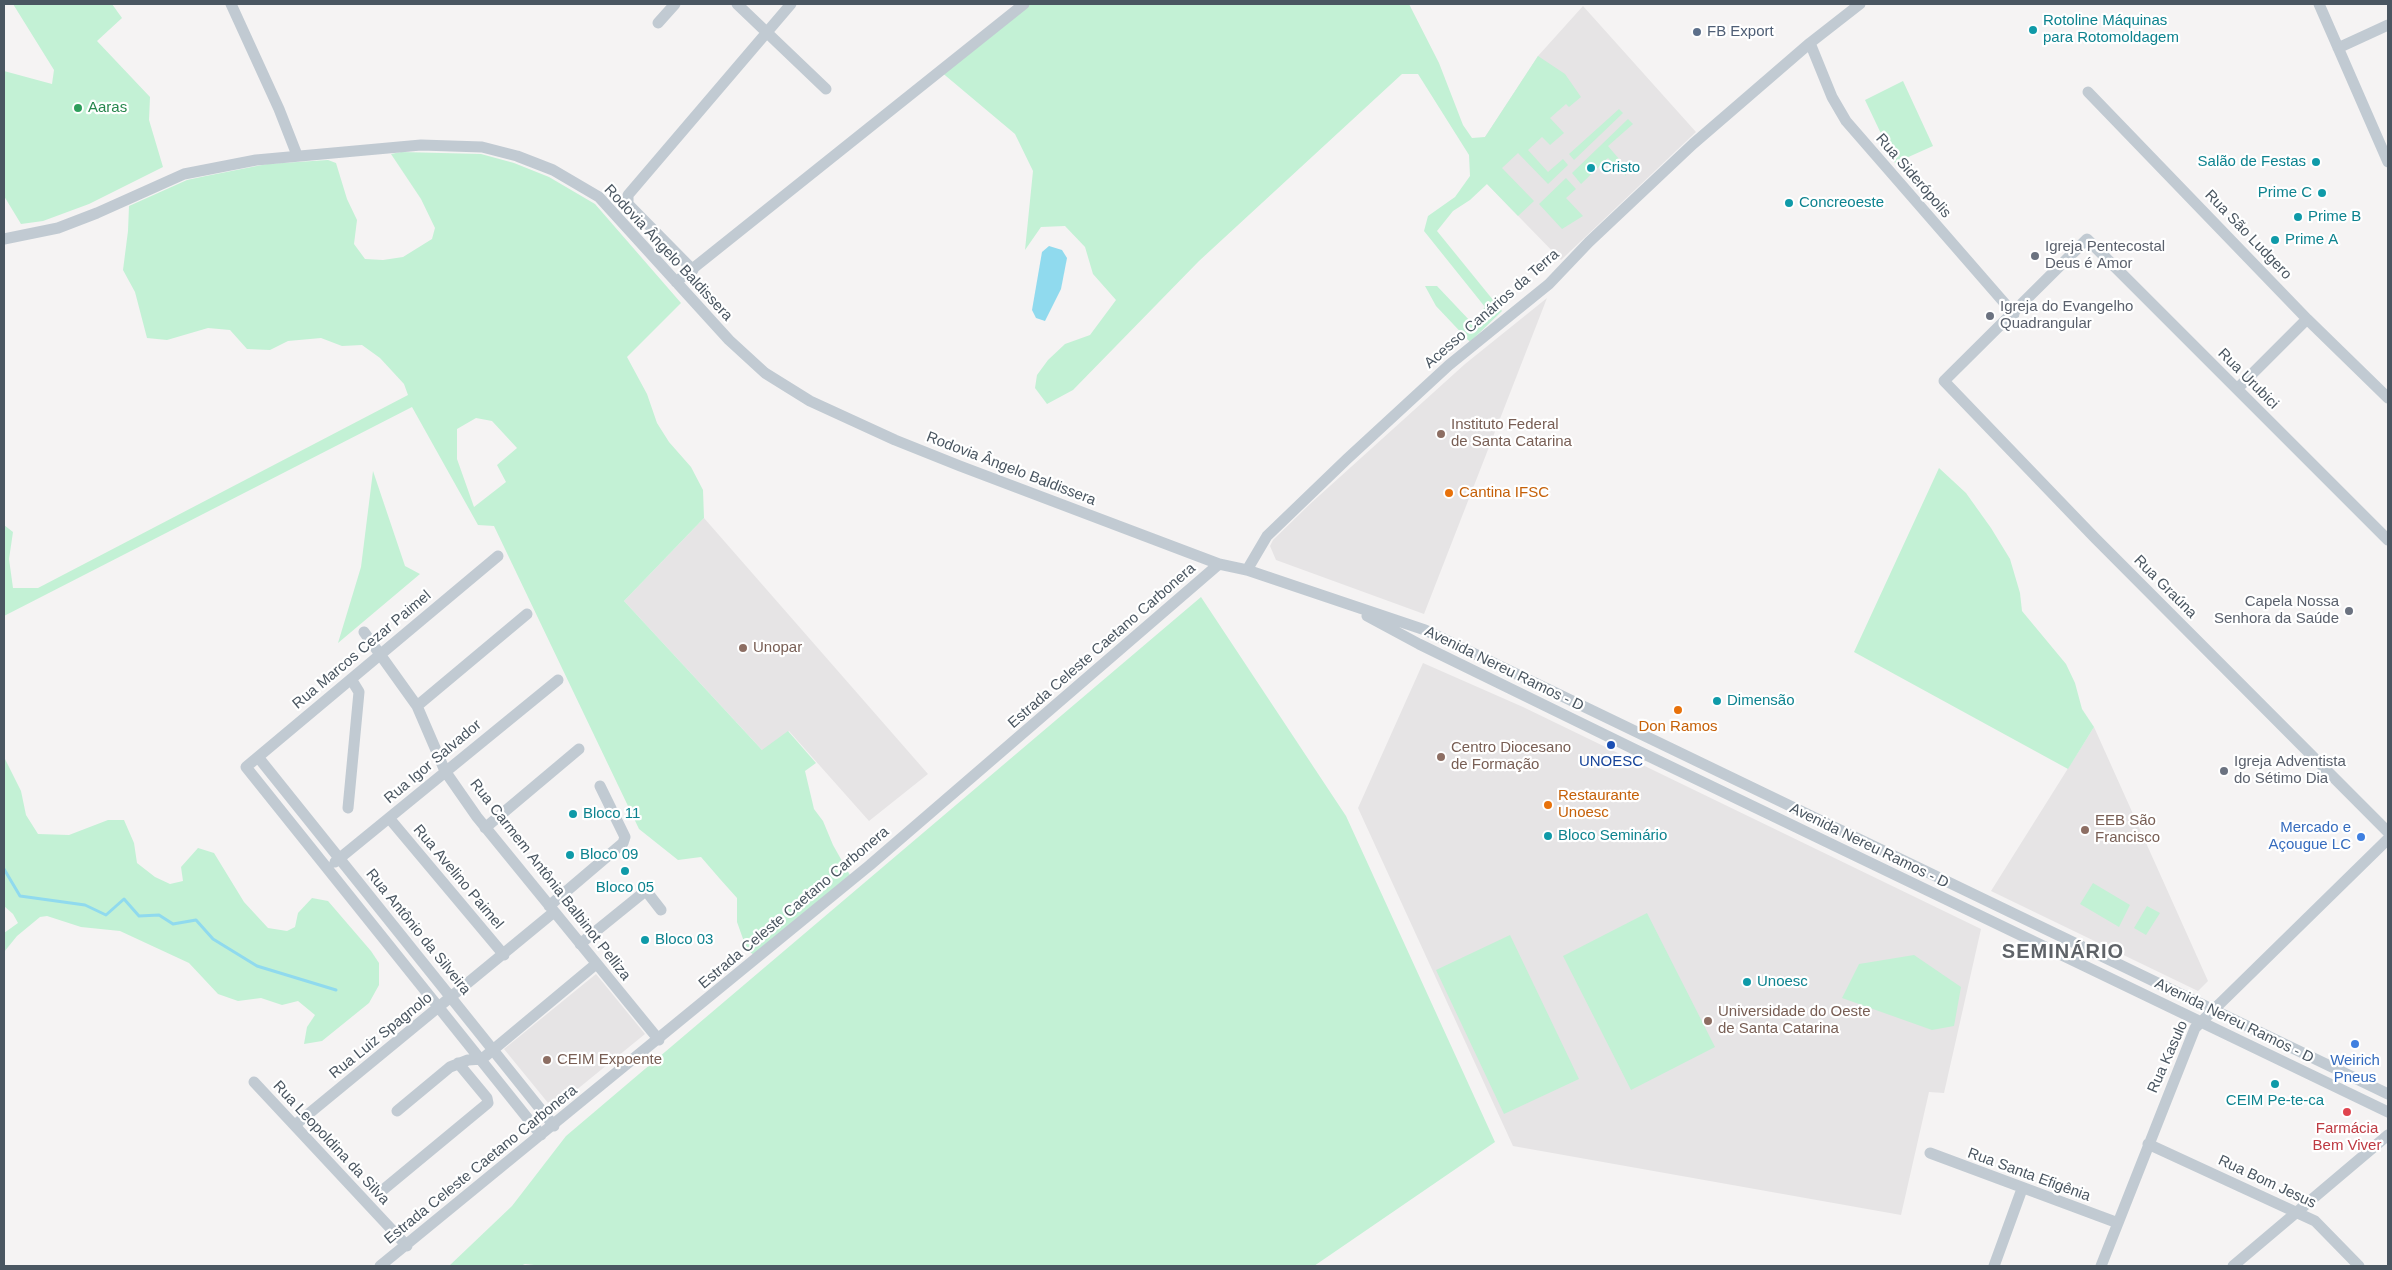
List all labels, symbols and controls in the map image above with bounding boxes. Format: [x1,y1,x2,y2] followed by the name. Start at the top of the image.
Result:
[2043,12,2179,47] place label: Rotoline Máquinas para Rotomoldagem
[1707,23,1774,41] place label: FB Export
[2027,24,2039,36] marker: Rotoline Máquinas para Rotomoldagem
[1691,26,1703,38] marker: FB Export
[88,99,127,117] place label: Aaras
[72,102,84,114] marker: Aaras
[1871,130,1955,222] street label: Rua Siderópolis
[2198,153,2306,171] place label: Salão de Festas
[2310,156,2322,168] marker: Salão de Festas
[1601,159,1640,177] place label: Cristo
[1585,162,1597,174] marker: Cristo
[600,181,736,325] street label: Rodovia Ângelo Baldissera
[2258,184,2312,202] place label: Prime C
[2201,186,2295,284] street label: Rua São Ludgero
[2316,187,2328,199] marker: Prime C
[1799,194,1884,212] place label: Concreoeste
[1783,197,1795,209] marker: Concreoeste
[2308,208,2361,226] place label: Prime B
[2292,211,2304,223] marker: Prime B
[2285,231,2338,249] place label: Prime A
[2269,234,2281,246] marker: Prime A
[2045,238,2165,273] place label: Igreja Pentecostal Deus é Amor
[1421,246,1563,372] street label: Acesso Canários da Terra
[2029,250,2041,262] marker: Igreja Pentecostal Deus é Amor
[2000,298,2133,333] place label: Igreja do Evangelho Quadrangular
[1984,310,1996,322] marker: Igreja do Evangelho Quadrangular
[2214,345,2282,413] street label: Rua Urubici
[1451,416,1572,451] place label: Instituto Federal de Santa Catarina
[924,428,1098,510] street label: Rodovia Ângelo Baldissera
[1435,428,1447,440] marker: Instituto Federal de Santa Catarina
[1459,484,1549,502] place label: Cantina IFSC
[1443,487,1455,499] marker: Cantina IFSC
[2130,552,2200,622] street label: Rua Graúna
[1005,560,1199,732] street label: Estrada Celeste Caetano Carbonera
[289,587,435,713] street label: Rua Marcos Cezar Paimel
[2214,593,2339,628] place label: Capela Nossa Senhora da Saúde
[2343,605,2355,617] marker: Capela Nossa Senhora da Saúde
[1422,623,1586,715] street label: Avenida Nereu Ramos - D
[753,639,802,657] place label: Unopar
[737,642,749,654] marker: Unopar
[1727,692,1795,710] place label: Dimensão
[1711,695,1723,707] marker: Dimensão
[1672,704,1684,716] marker: Don Ramos
[381,716,485,808] street label: Rua Igor Salvador
[1638,718,1718,736] place label: Don Ramos
[1451,739,1571,774] place label: Centro Diocesano de Formação
[1605,739,1617,751] marker: UNOESC
[1435,751,1447,763] marker: Centro Diocesano de Formação
[1579,753,1643,771] place label: UNOESC
[2234,753,2346,788] place label: Igreja Adventista do Sétimo Dia
[2218,765,2230,777] marker: Igreja Adventista do Sétimo Dia
[466,776,634,984] street label: Rua Carmem Antônia Balbinot Pelliza
[1558,787,1640,822] place label: Restaurante Unoesc
[1542,799,1554,811] marker: Restaurante Unoesc
[1787,800,1951,892] street label: Avenida Nereu Ramos - D
[583,805,640,823] place label: Bloco 11
[567,808,579,820] marker: Bloco 11
[2095,812,2160,847] place label: EEB São Francisco
[2268,819,2351,854] place label: Mercado e Açougue LC
[409,821,507,933] street label: Rua Avelino Paimel
[695,823,893,993] street label: Estrada Celeste Caetano Carbonera
[2079,824,2091,836] marker: EEB São Francisco
[1558,827,1667,845] place label: Bloco Seminário
[1542,830,1554,842] marker: Bloco Seminário
[2355,831,2367,843] marker: Mercado e Açougue LC
[580,846,638,864] place label: Bloco 09
[564,849,576,861] marker: Bloco 09
[362,865,474,999] street label: Rua Antônio da Silveira
[619,865,631,877] marker: Bloco 05
[596,879,654,897] place label: Bloco 05
[655,931,713,949] place label: Bloco 03
[639,934,651,946] marker: Bloco 03
[2001,940,2125,964] district label: SEMINÁRIO
[1757,973,1808,991] place label: Unoesc
[2152,975,2316,1067] street label: Avenida Nereu Ramos - D
[1741,976,1753,988] marker: Unoesc
[326,989,436,1083] street label: Rua Luiz Spagnolo
[1718,1003,1871,1038] place label: Universidade do Oeste de Santa Catarina
[1702,1015,1714,1027] marker: Universidade do Oeste de Santa Catarina
[2144,1018,2192,1096] street label: Rua Kasulo
[2349,1038,2361,1050] marker: Weirich Pneus
[557,1051,662,1069] place label: CEIM Expoente
[2330,1052,2380,1087] place label: Weirich Pneus
[541,1054,553,1066] marker: CEIM Expoente
[269,1077,393,1209] street label: Rua Leopoldina da Silva
[2269,1078,2281,1090] marker: CEIM Pe-te-ca
[381,1082,581,1248] street label: Estrada Celeste Caetano Carbonera
[2226,1092,2324,1110] place label: CEIM Pe-te-ca
[2341,1106,2353,1118] marker: Farmácia Bem Viver
[2313,1120,2381,1155] place label: Farmácia Bem Viver
[1965,1144,2093,1206] street label: Rua Santa Efigênia
[2215,1151,2319,1213] street label: Rua Bom Jesus

